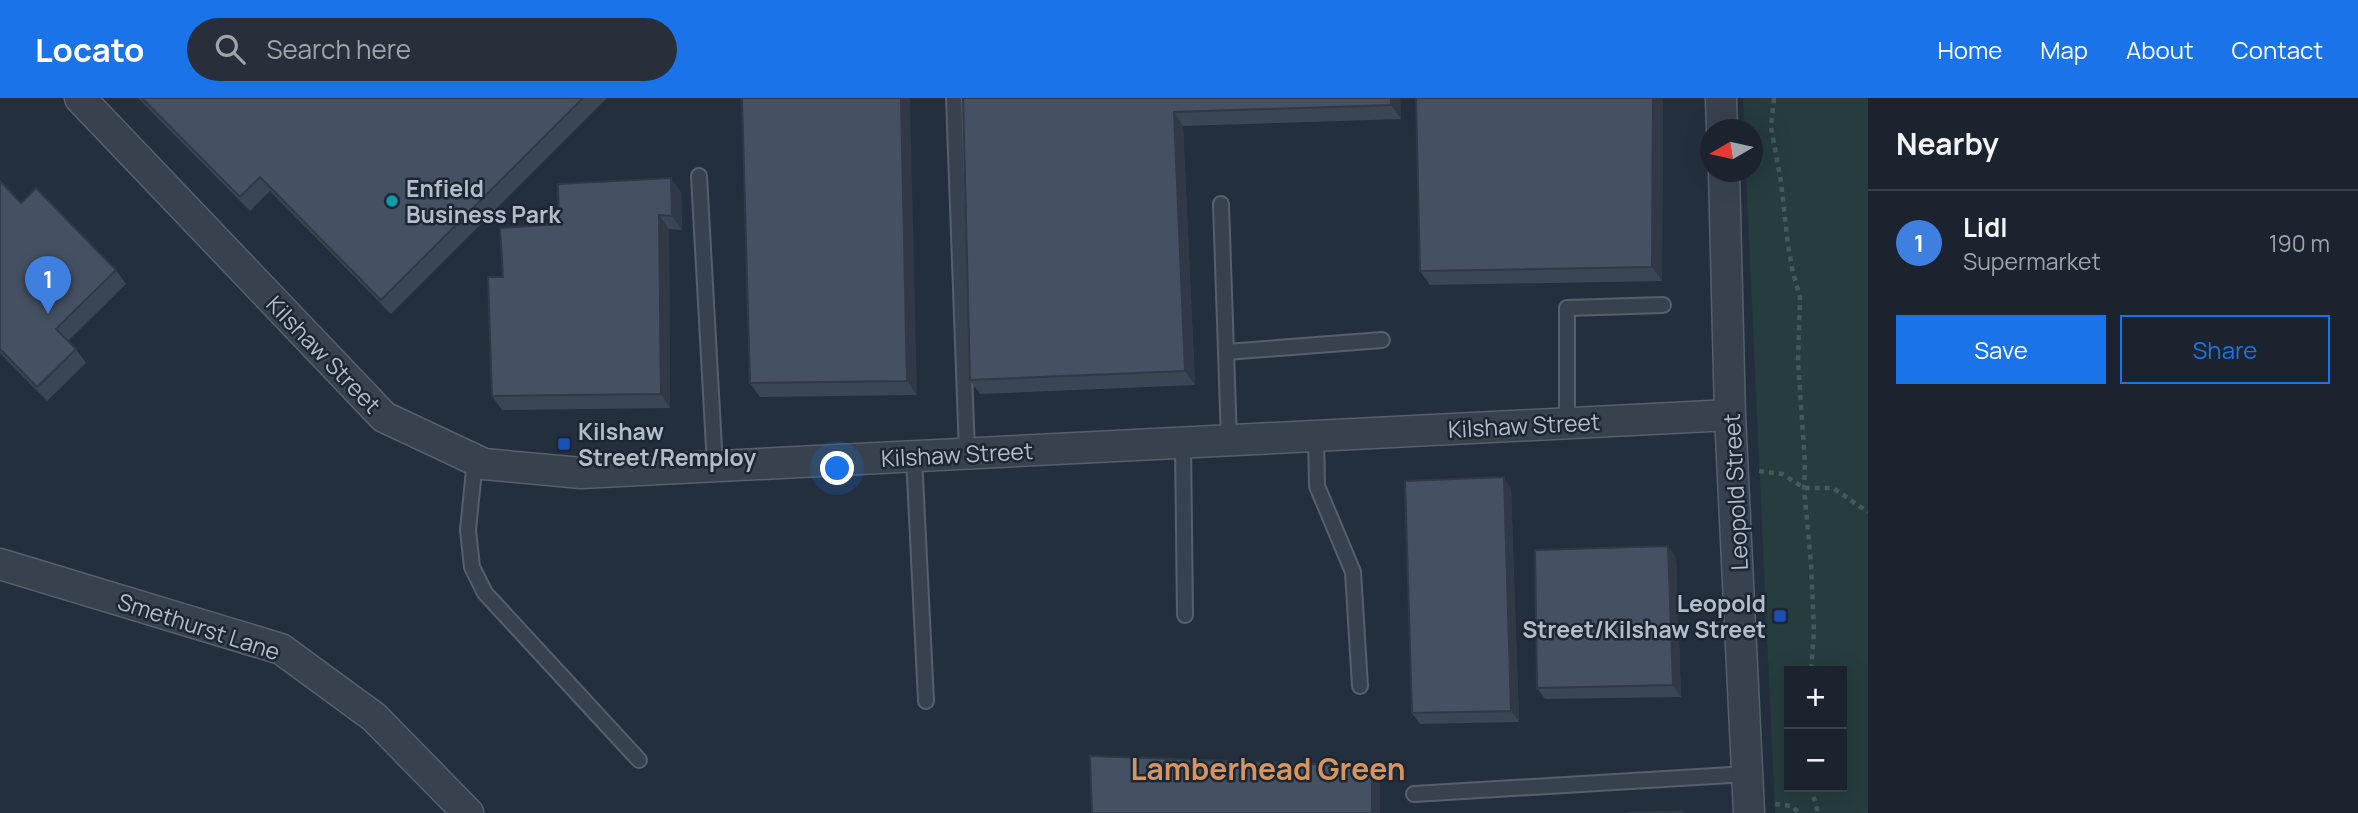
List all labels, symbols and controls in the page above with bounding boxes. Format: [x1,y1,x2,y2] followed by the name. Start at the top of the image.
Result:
[187,18,677,81] search box
[35,27,145,72] text: Locato
[211,30,249,68] icon: search
[267,31,411,67] text: Search here
[1937,33,2002,66] text: Home
[2040,33,2088,66] text: Map
[2126,33,2194,66] text: About
[2232,33,2323,66] text: Contact
[1700,119,1763,182] north arrow
[1896,123,1999,164] text: Nearby
[406,172,561,230] place label: Enfield Business Park
[384,193,400,209] marker: Enfield Business Park
[1963,209,2008,245] text: Lidl
[1914,227,1924,259] text: 1
[2269,227,2330,259] text: 190 m
[1963,245,2101,277] text: Supermarket
[25,256,71,314] pin: 1
[260,288,388,420] street label: Kilshaw Street
[1896,315,2106,384] button: Save
[2120,315,2330,384] button: Share
[1447,405,1601,445] street label: Kilshaw Street
[1715,413,1755,571] street label: Leopold Street
[578,415,756,473] place label: Kilshaw Street/Remploy
[880,434,1034,474] street label: Kilshaw Street
[556,436,572,452] marker: Kilshaw Street/Remploy
[820,451,854,485] your location
[114,585,284,667] street label: Smethurst Lane
[1522,587,1766,645] place label: Leopold Street/Kilshaw Street
[1772,608,1788,624] marker: Leopold Street/Kilshaw Street
[1784,666,1847,792] map controls
[1784,666,1847,729] button: +
[1784,729,1847,792] button: −
[1130,748,1406,789] district label: Lamberhead Green

